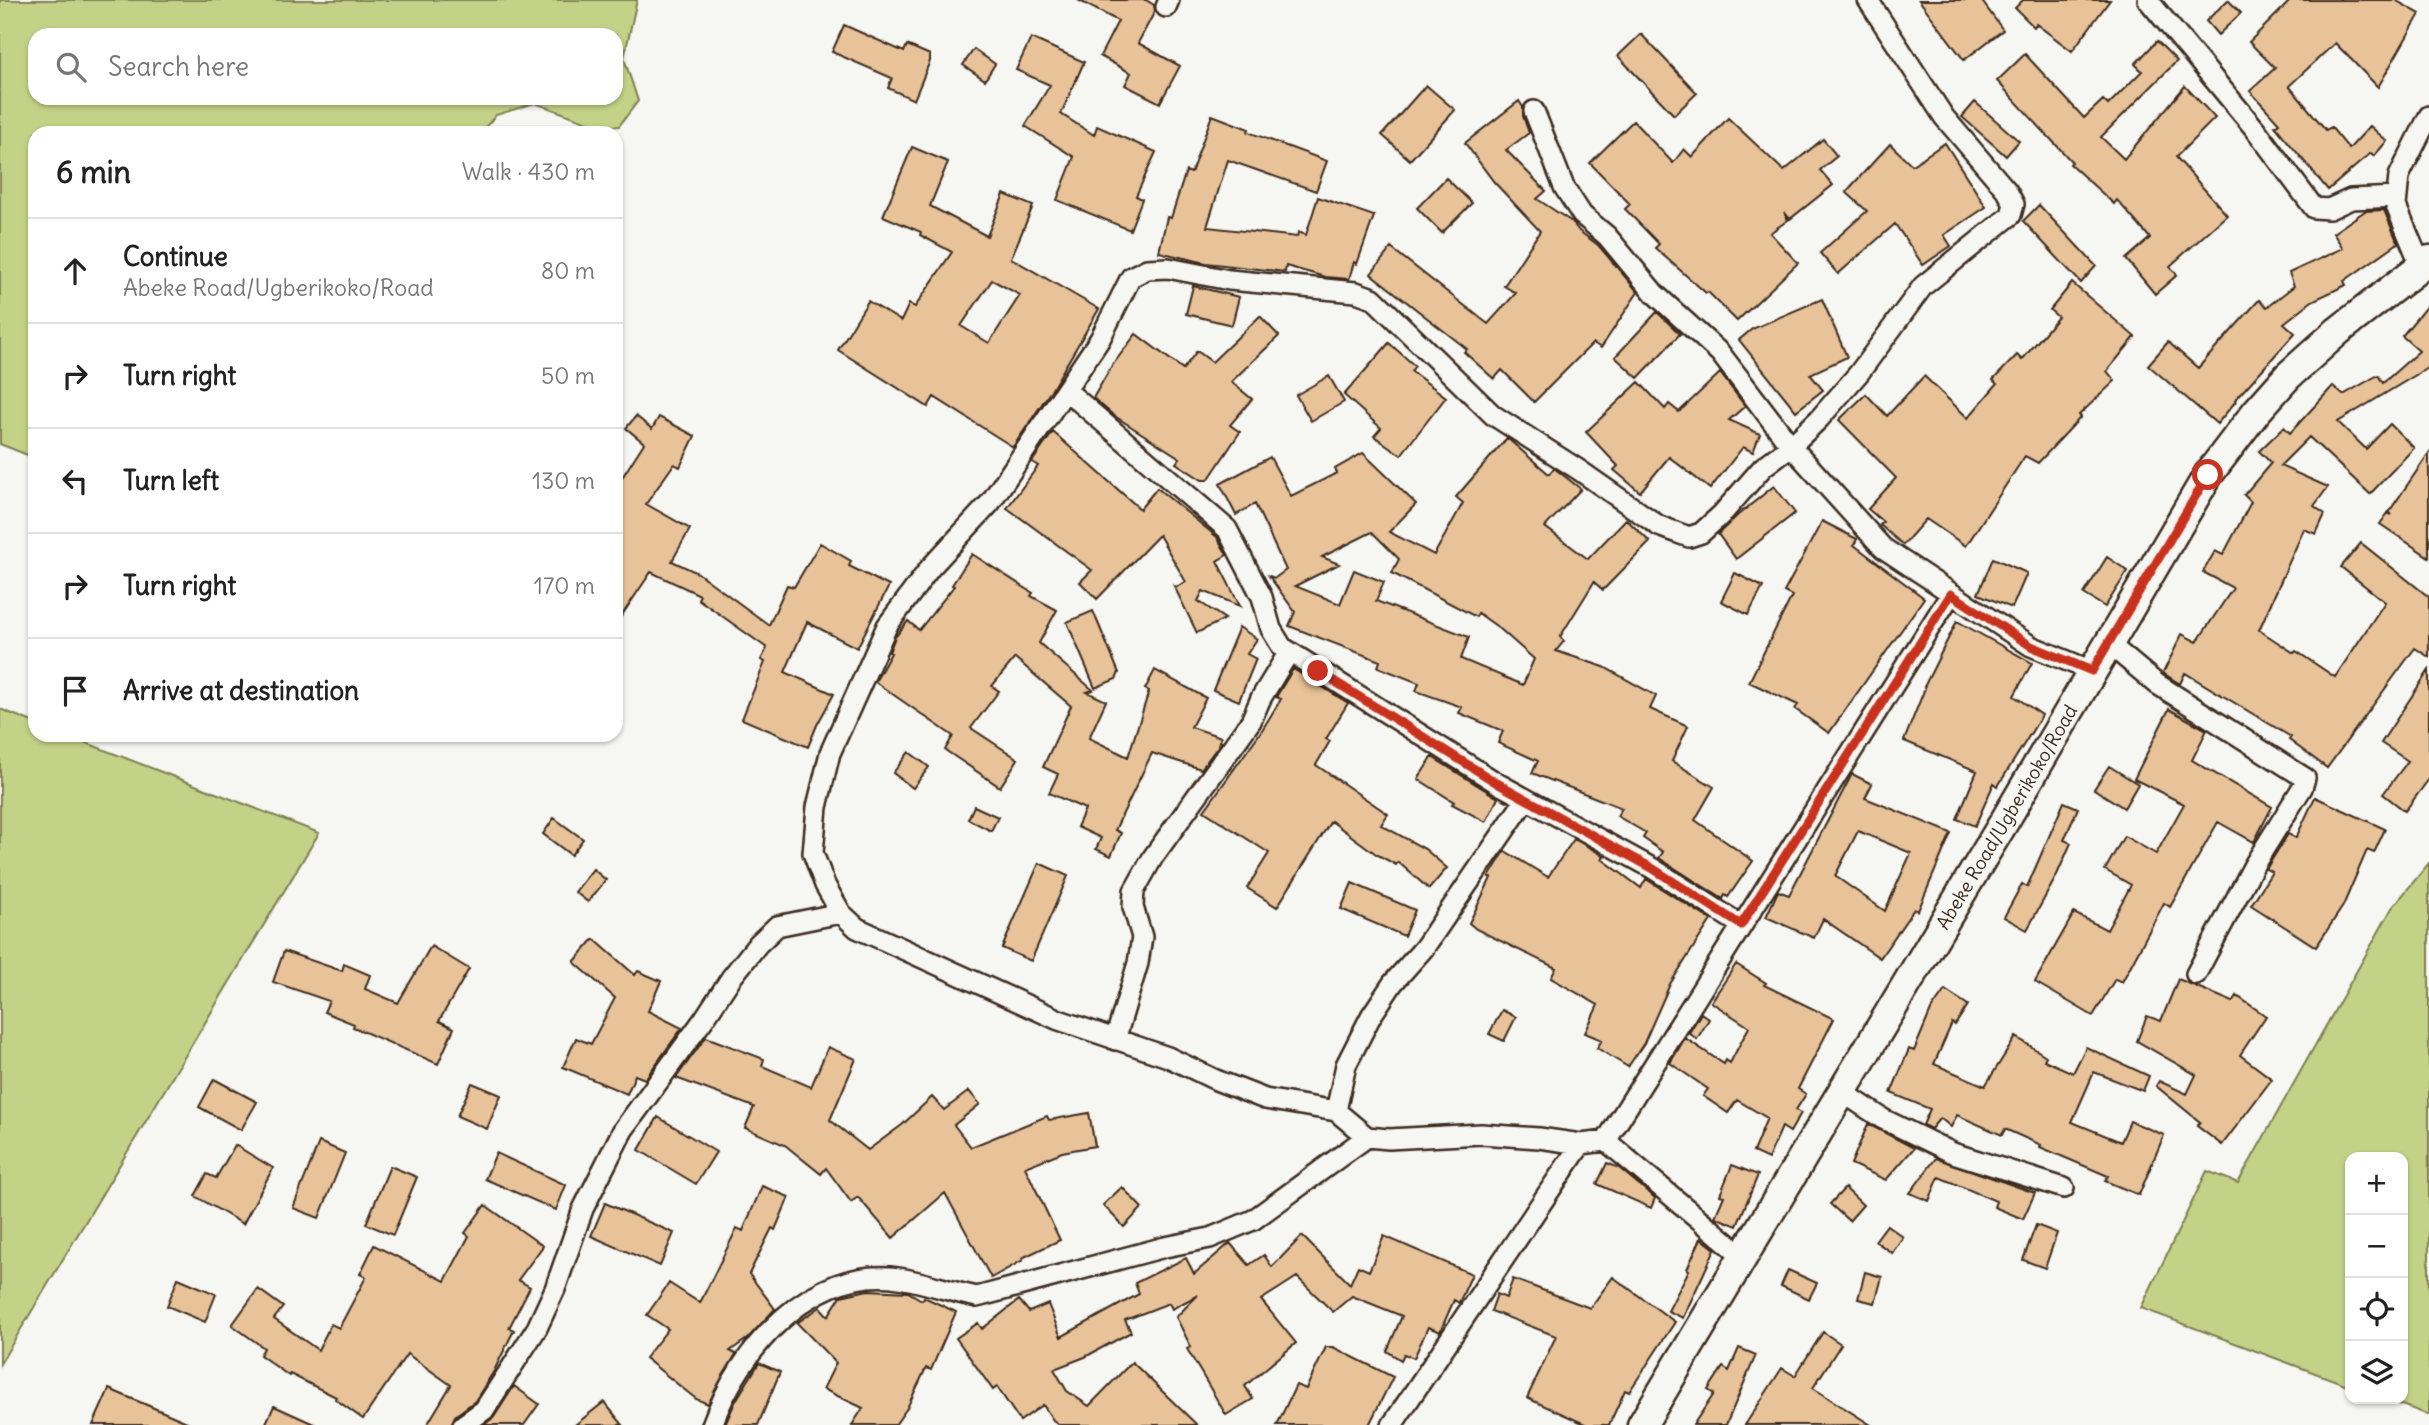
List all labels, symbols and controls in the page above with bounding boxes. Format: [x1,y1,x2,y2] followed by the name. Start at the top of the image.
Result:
[28,28,623,105] search box
[52,48,90,86] icon: search
[108,50,249,83] text: Search here
[56,153,131,191] text: 6 min
[462,157,595,186] text: Walk · 430 m
[123,240,228,273] text: Continue
[56,252,94,290] icon: ahead
[541,256,595,285] text: 80 m
[123,273,434,302] text: Abeke Road/Ugberikoko/Road
[56,357,94,395] icon: right
[123,359,236,392] text: Turn right
[541,361,595,390] text: 50 m
[2192,459,2223,490] route start
[56,462,94,500] icon: left
[123,464,219,497] text: Turn left
[532,466,595,495] text: 130 m
[56,567,94,605] icon: right
[123,569,236,602] text: Turn right
[534,571,595,600] text: 170 m
[1302,655,1333,686] route end
[56,672,94,710] icon: arrive
[123,674,359,707] text: Arrive at destination
[1931,700,2082,933] street label: Abeke Road/Ugberikoko/Road
[2345,1152,2408,1404] map controls
[2345,1152,2408,1215] button: +
[2345,1215,2408,1278] button: −
[2345,1278,2408,1341] button: locate
[2345,1341,2408,1404] button: layers

